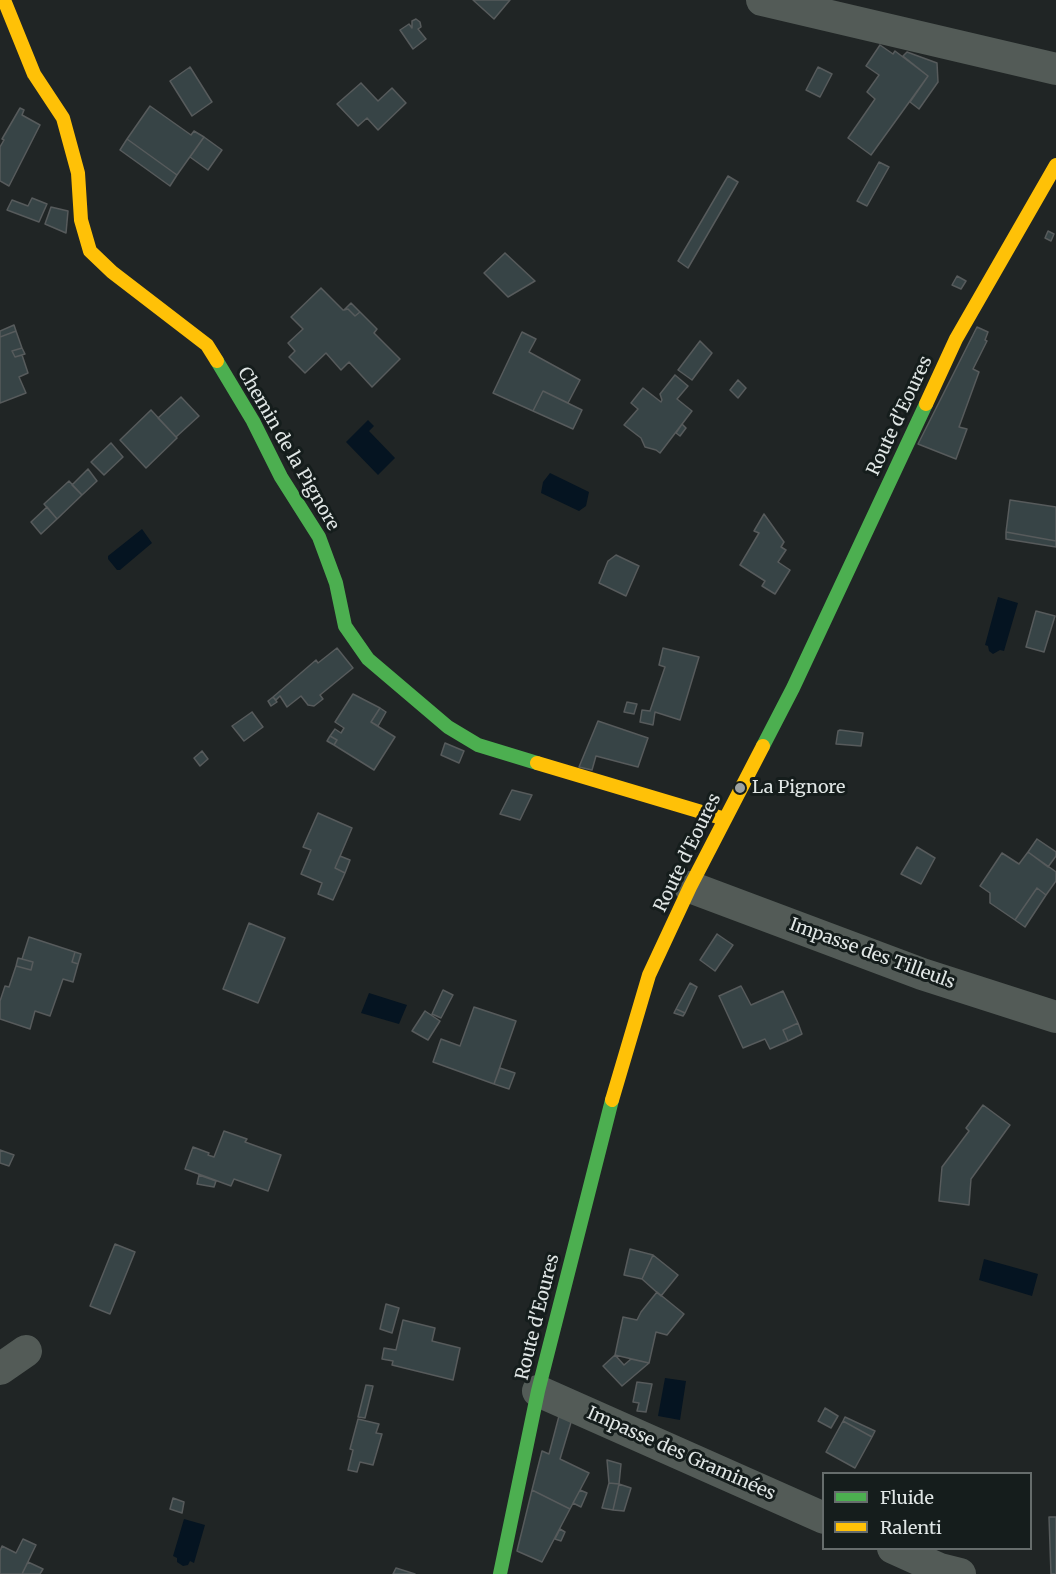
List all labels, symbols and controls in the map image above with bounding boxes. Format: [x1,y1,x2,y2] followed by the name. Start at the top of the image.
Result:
[863,353,937,479] street label: Route d'Eoures
[232,364,344,534] street label: Chemin de la Pignore
[752,777,845,799] place label: La Pignore
[733,781,747,795] marker: La Pignore
[650,790,726,916] street label: Route d'Eoures
[786,914,958,994] street label: Impasse des Tilleuls
[512,1252,564,1382] street label: Route d'Eoures
[583,1403,779,1505] street label: Impasse des Graminées
[822,1472,1032,1550] legend
[880,1486,934,1509] text: Fluide
[880,1516,942,1539] text: Ralenti

